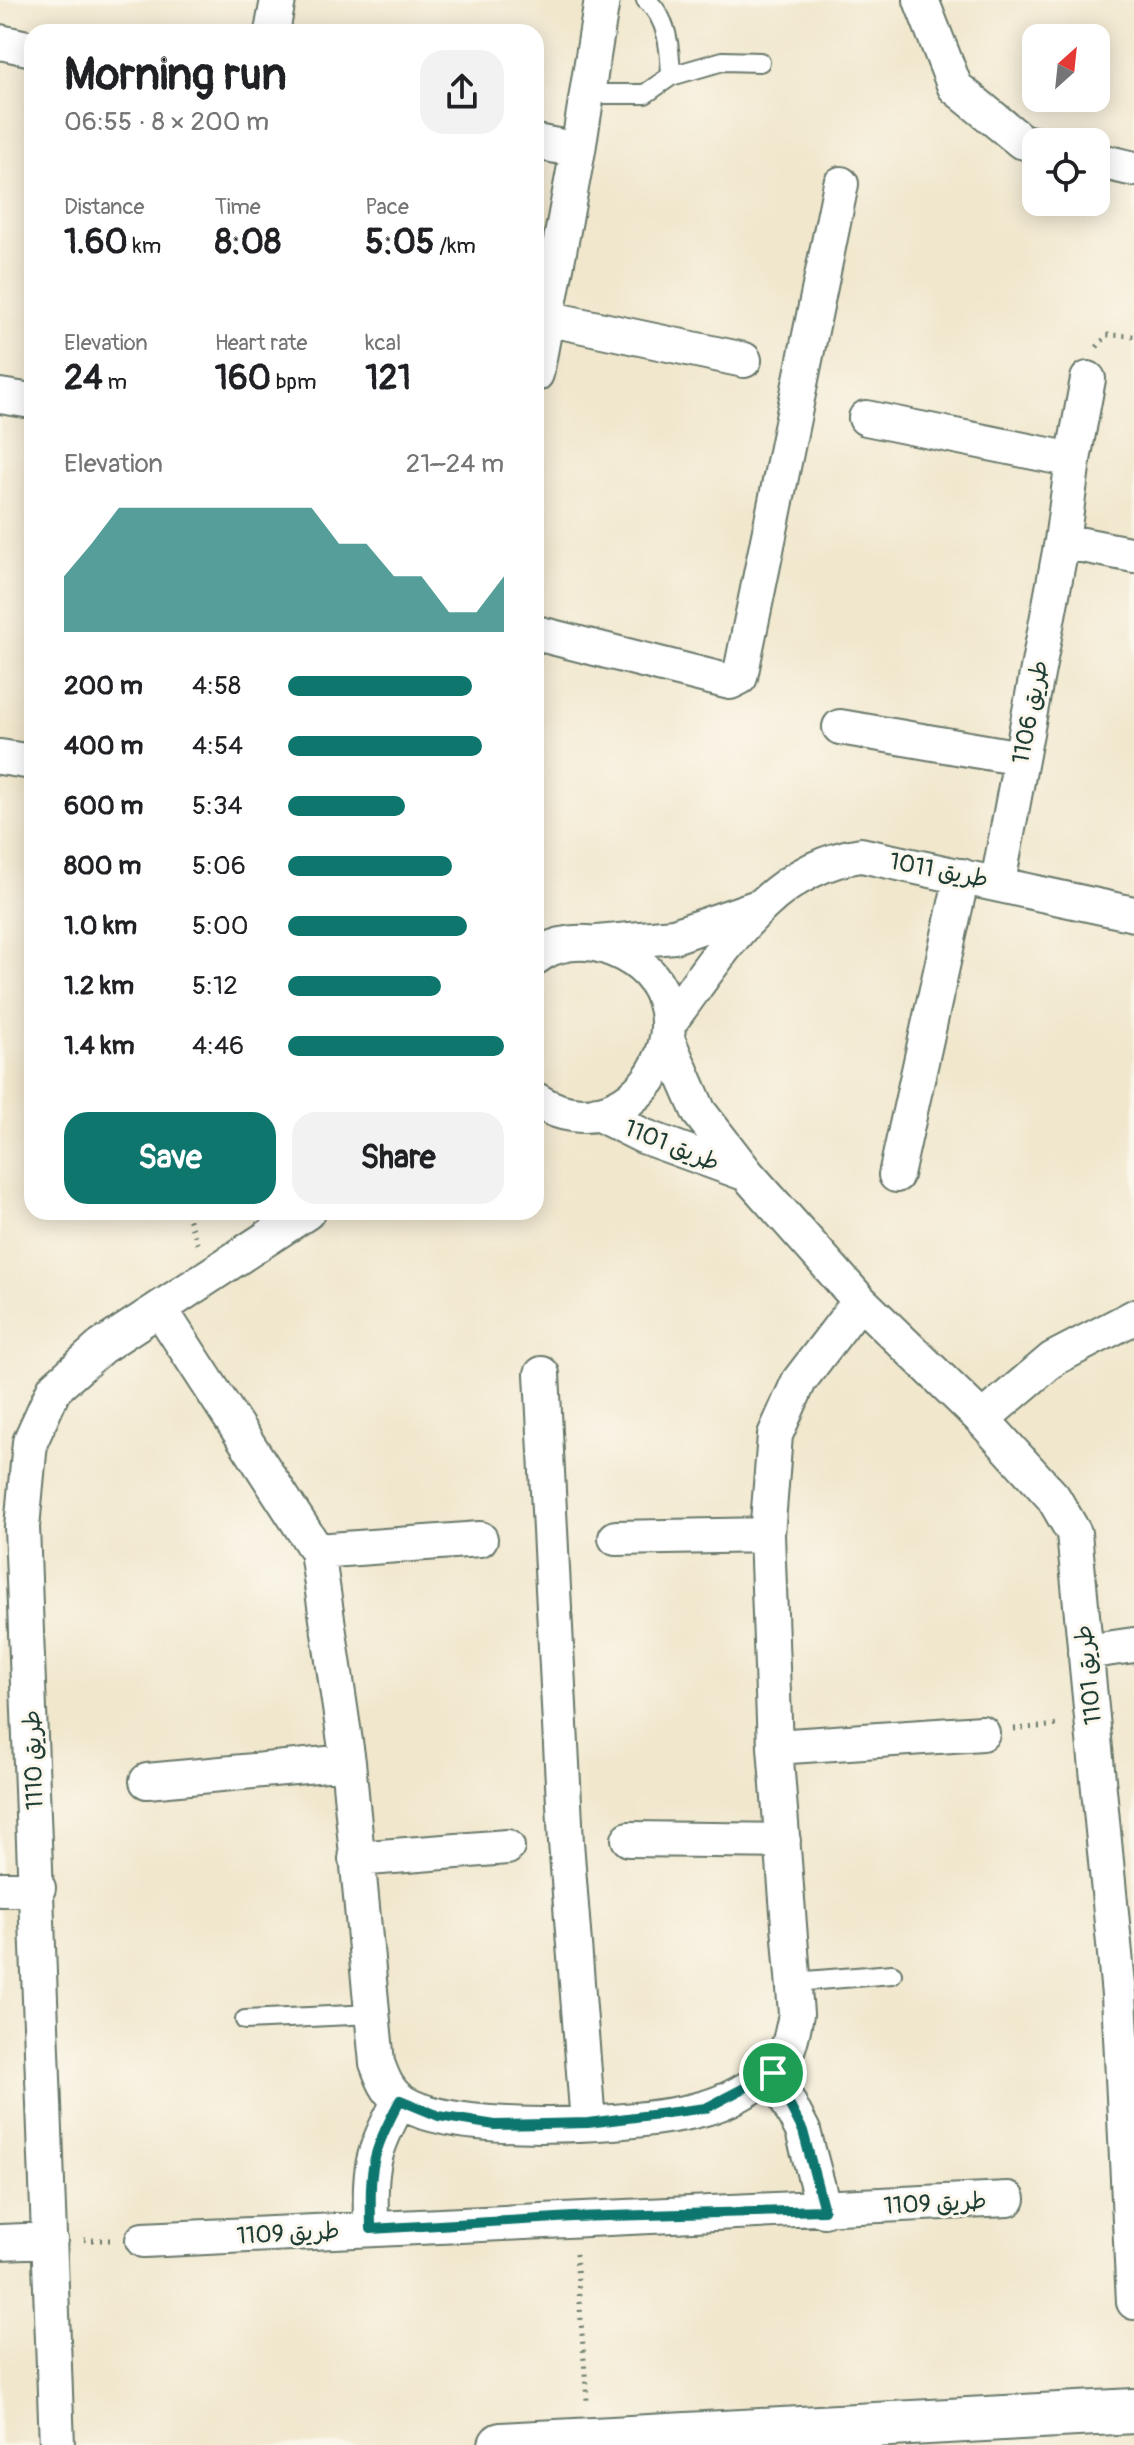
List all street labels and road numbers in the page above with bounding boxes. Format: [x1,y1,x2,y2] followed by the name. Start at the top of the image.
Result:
[1006,658,1055,766] street label: طريق 1106
[887,847,991,894] street label: طريق 1011
[620,1113,724,1178] street label: طريق 1101
[1069,1624,1108,1726] street label: طريق 1101
[17,1709,50,1811] street label: طريق 1110
[883,2186,987,2221] street label: طريق 1109
[236,2216,340,2251] street label: طريق 1109

